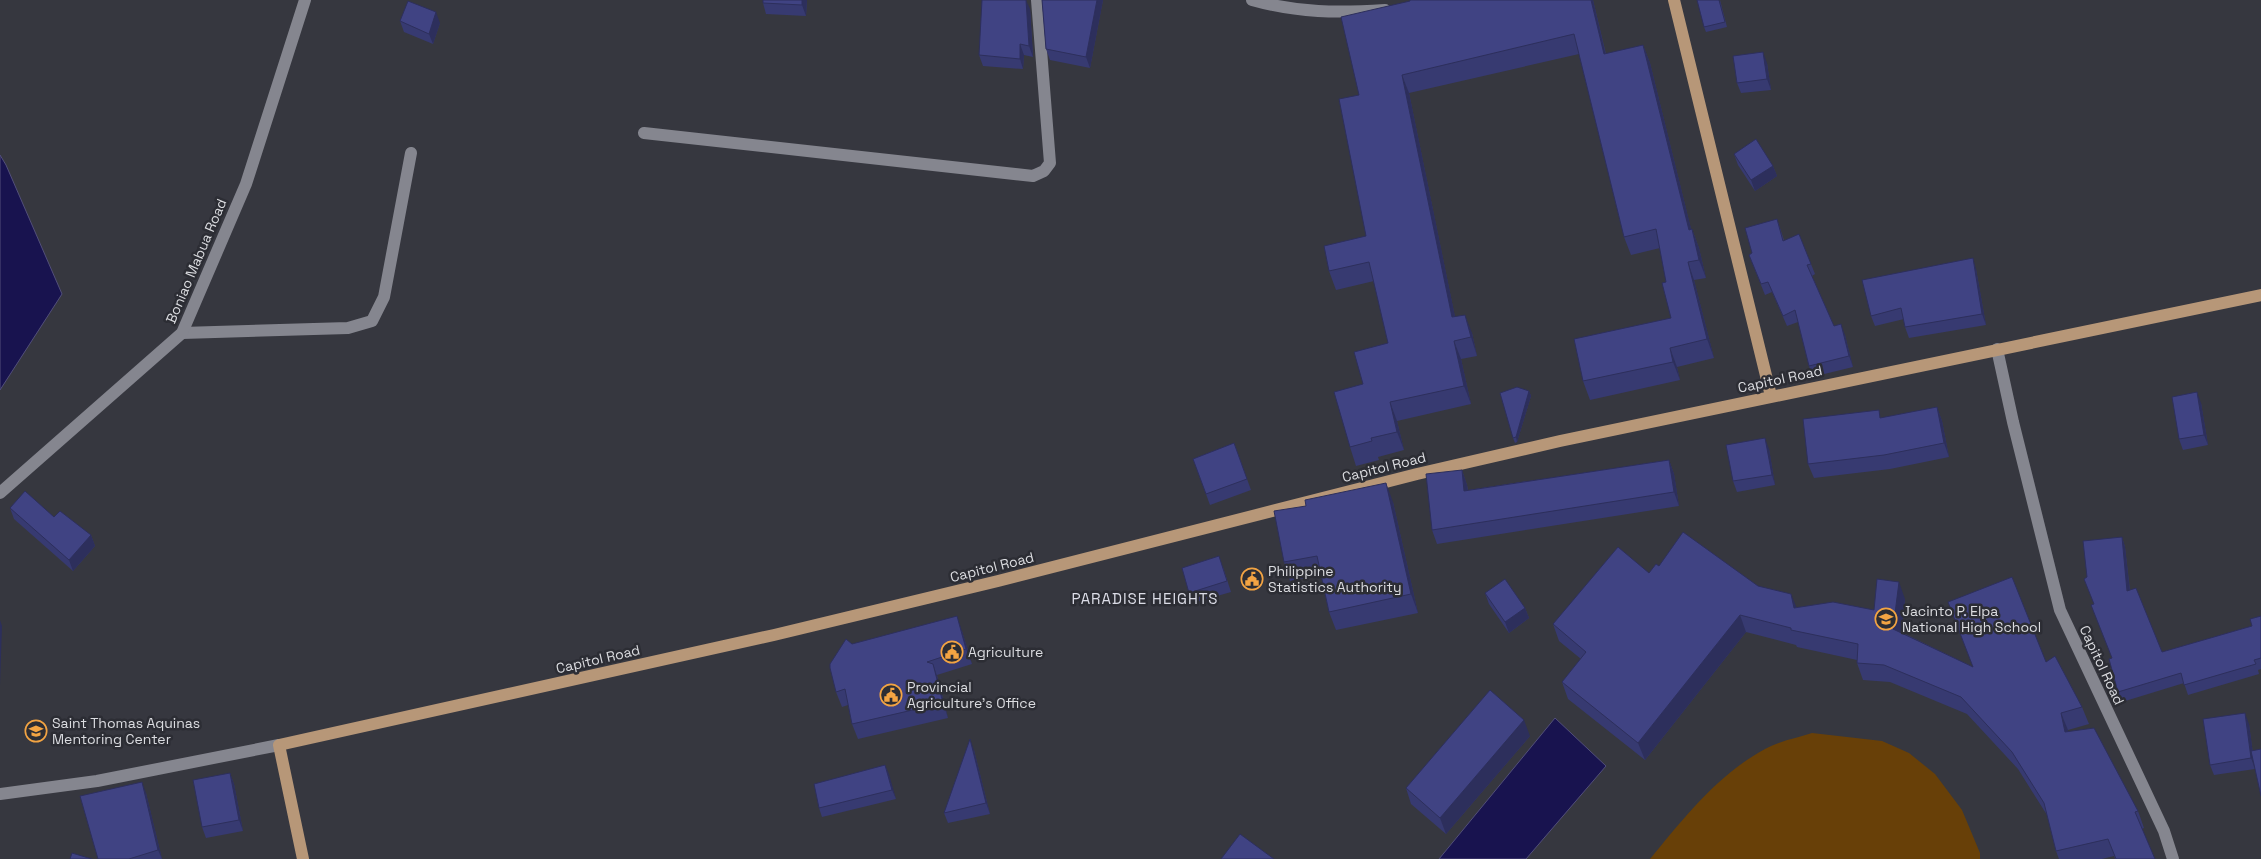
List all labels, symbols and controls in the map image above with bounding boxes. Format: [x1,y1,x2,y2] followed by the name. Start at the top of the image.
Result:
[162,196,230,326] street label: Boniao Mabua Road
[1736,361,1824,397] street label: Capitol Road
[1340,448,1428,486] street label: Capitol Road
[948,548,1036,586] street label: Capitol Road
[1268,562,1401,596] place label: Philippine Statistics Authority
[1240,567,1264,591] public building icon: Philippine Statistics Authority
[1071,589,1219,608] district label: PARADISE HEIGHTS
[1902,602,2041,636] place label: Jacinto P. Elpa National High School
[1874,607,1898,631] school or university icon: Jacinto P. Elpa National High School
[2076,622,2128,708] street label: Capitol Road
[940,640,964,664] public building icon: Agriculture
[554,641,642,677] street label: Capitol Road
[968,643,1043,661] place label: Agriculture
[907,678,1036,712] place label: Provincial Agriculture's Office
[879,683,903,707] public building icon: Provincial Agriculture's Office
[52,714,200,748] place label: Saint Thomas Aquinas Mentoring Center
[24,719,48,743] school or university icon: Saint Thomas Aquinas Mentoring Center

